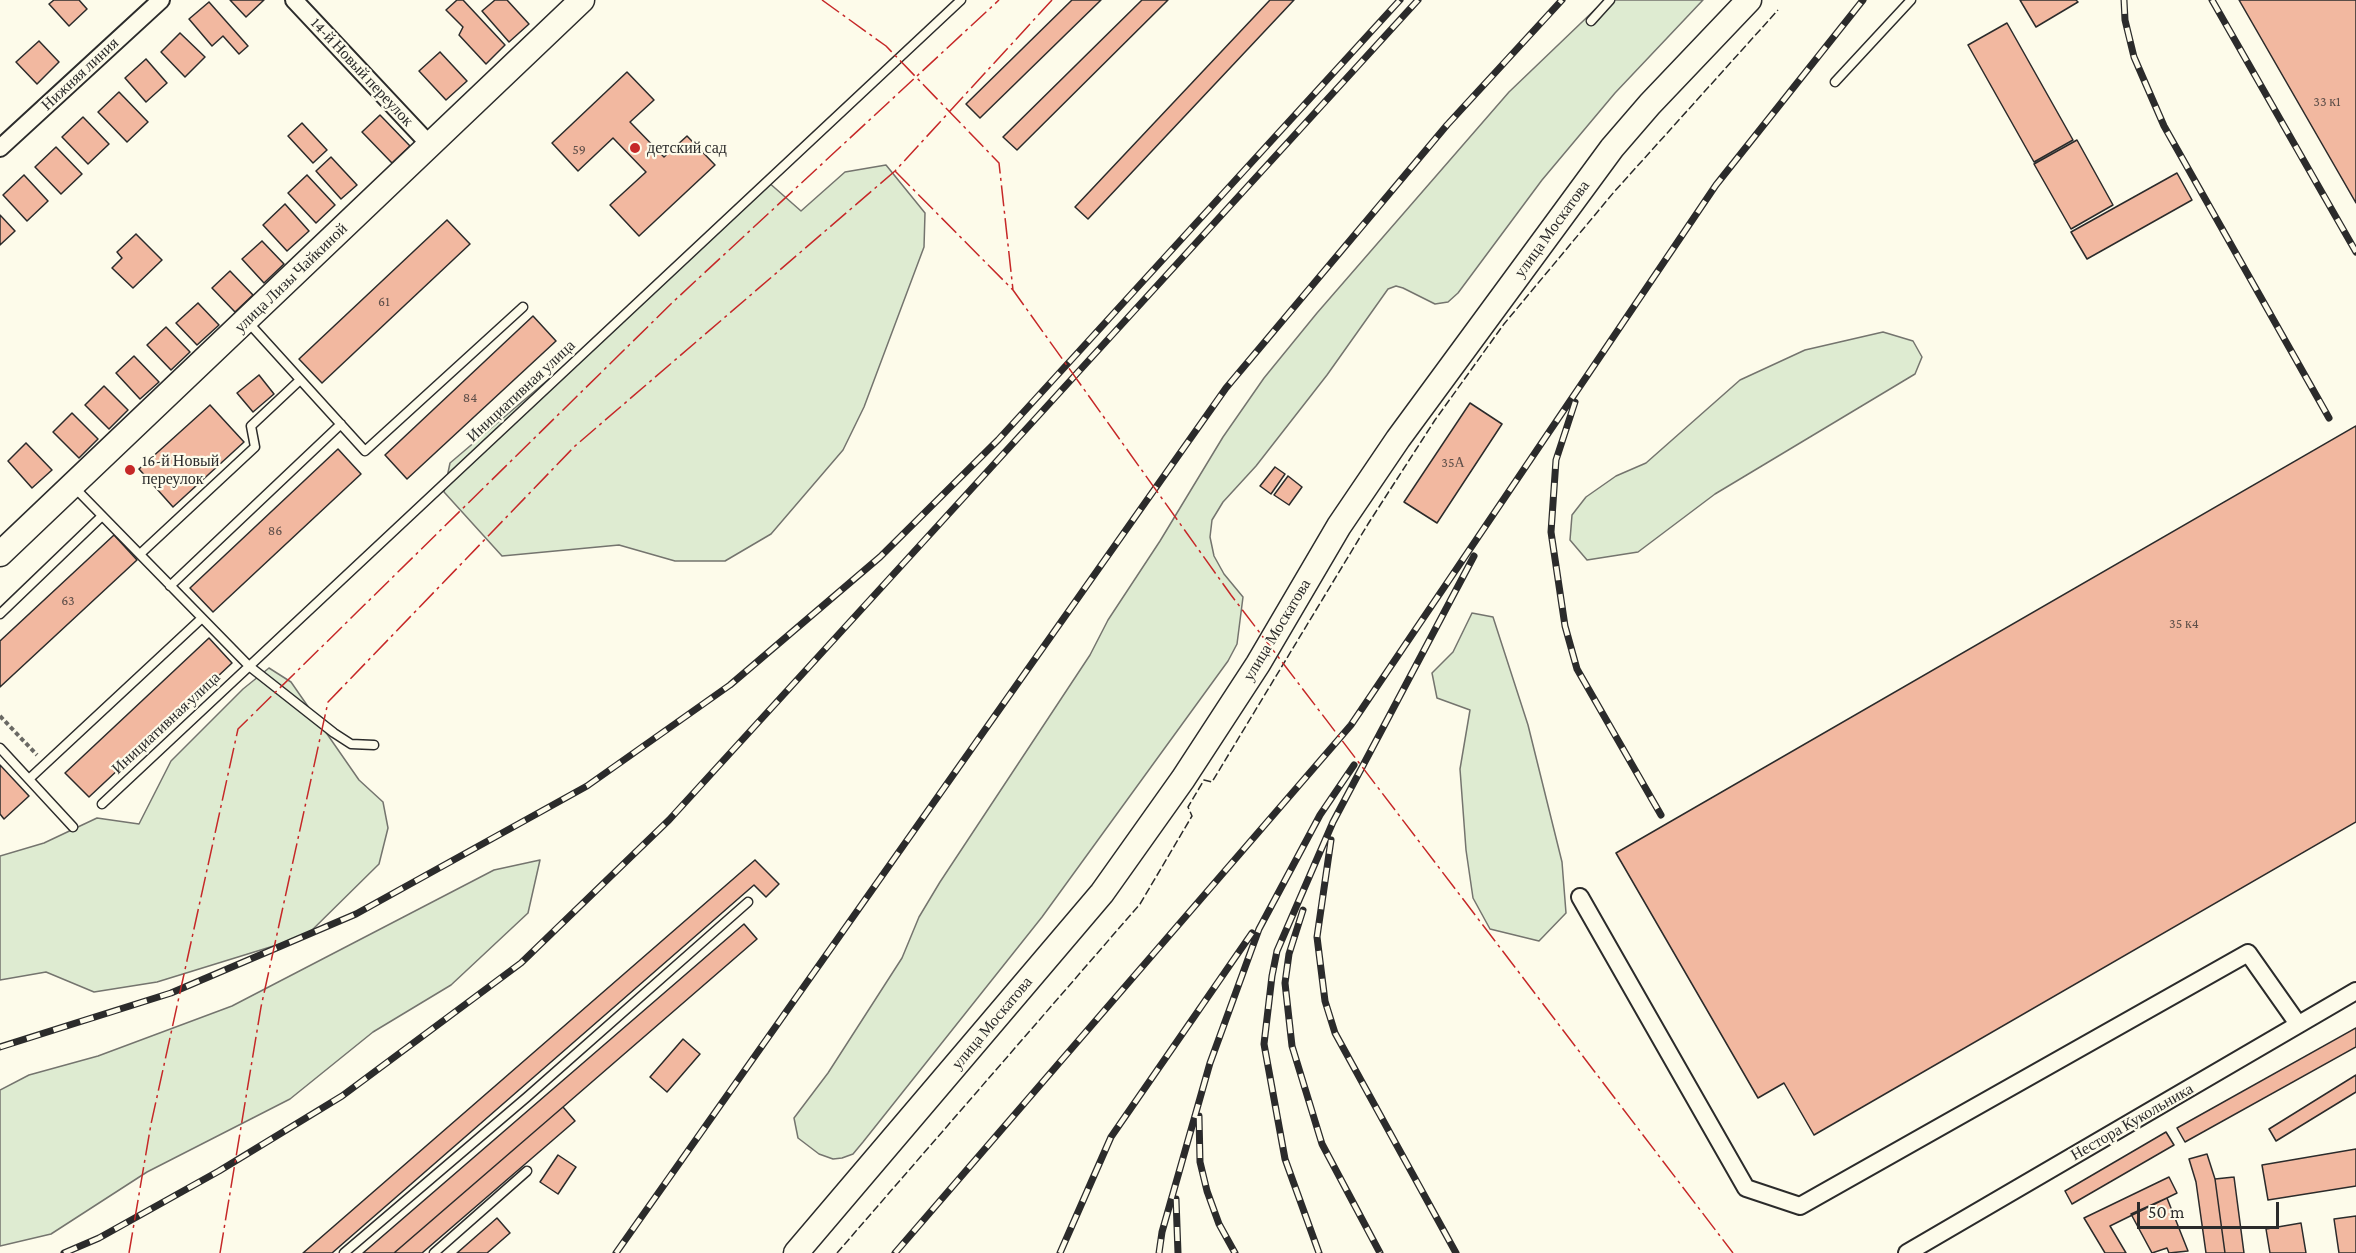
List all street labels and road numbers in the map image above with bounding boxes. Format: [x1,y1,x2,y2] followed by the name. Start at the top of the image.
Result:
[307,14,417,130] street label: 14-й Новый переулок
[37,33,123,115] street label: Нижняя линия
[1510,177,1594,281] street label: улица Москатова
[231,219,351,337] street label: улица Лизы Чайкиной
[463,336,579,446] street label: Инициативная улица
[1239,576,1315,684] street label: улица Москатова
[108,668,224,778] street label: Инициативная улица
[948,973,1036,1073] street label: улица Москатова
[2067,1079,2197,1165] street label: Нестора Кукольника

